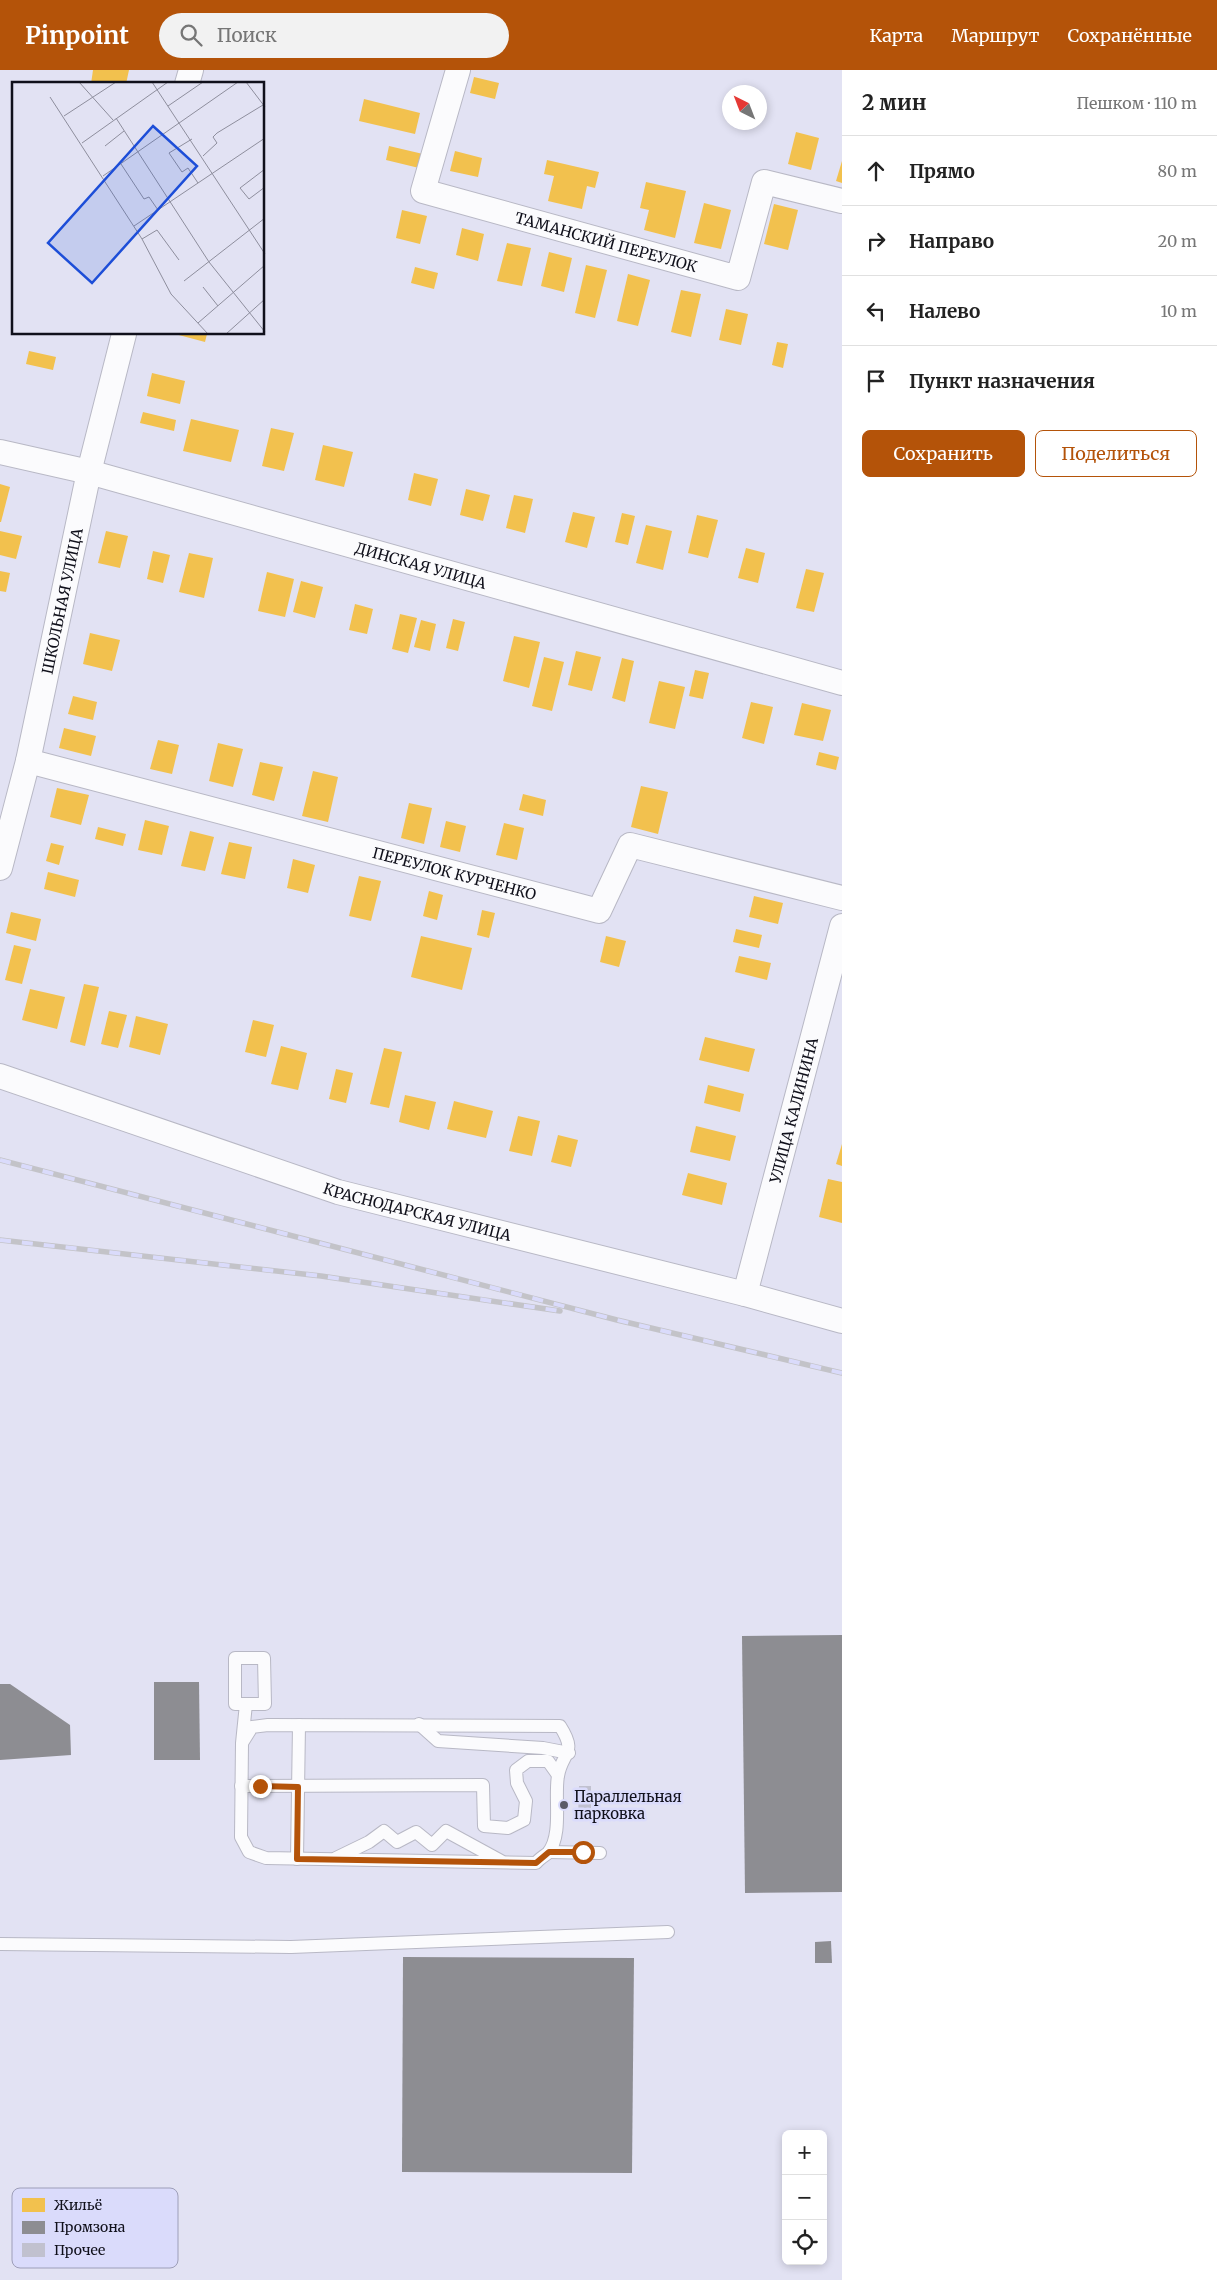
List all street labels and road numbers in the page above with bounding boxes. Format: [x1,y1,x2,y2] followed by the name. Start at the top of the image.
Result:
[513,207,700,276] street label: ТАМАНСКИЙ ПЕРЕУЛОК
[37,526,87,676] street label: ШКОЛЬНАЯ УЛИЦА
[353,538,489,593] street label: ДИНСКАЯ УЛИЦА
[371,842,539,904] street label: ПЕРЕУЛОК КУРЧЕНКО
[765,1035,822,1186] street label: УЛИЦА КАЛИНИНА
[321,1178,514,1245] street label: КРАСНОДАРСКАЯ УЛИЦА

